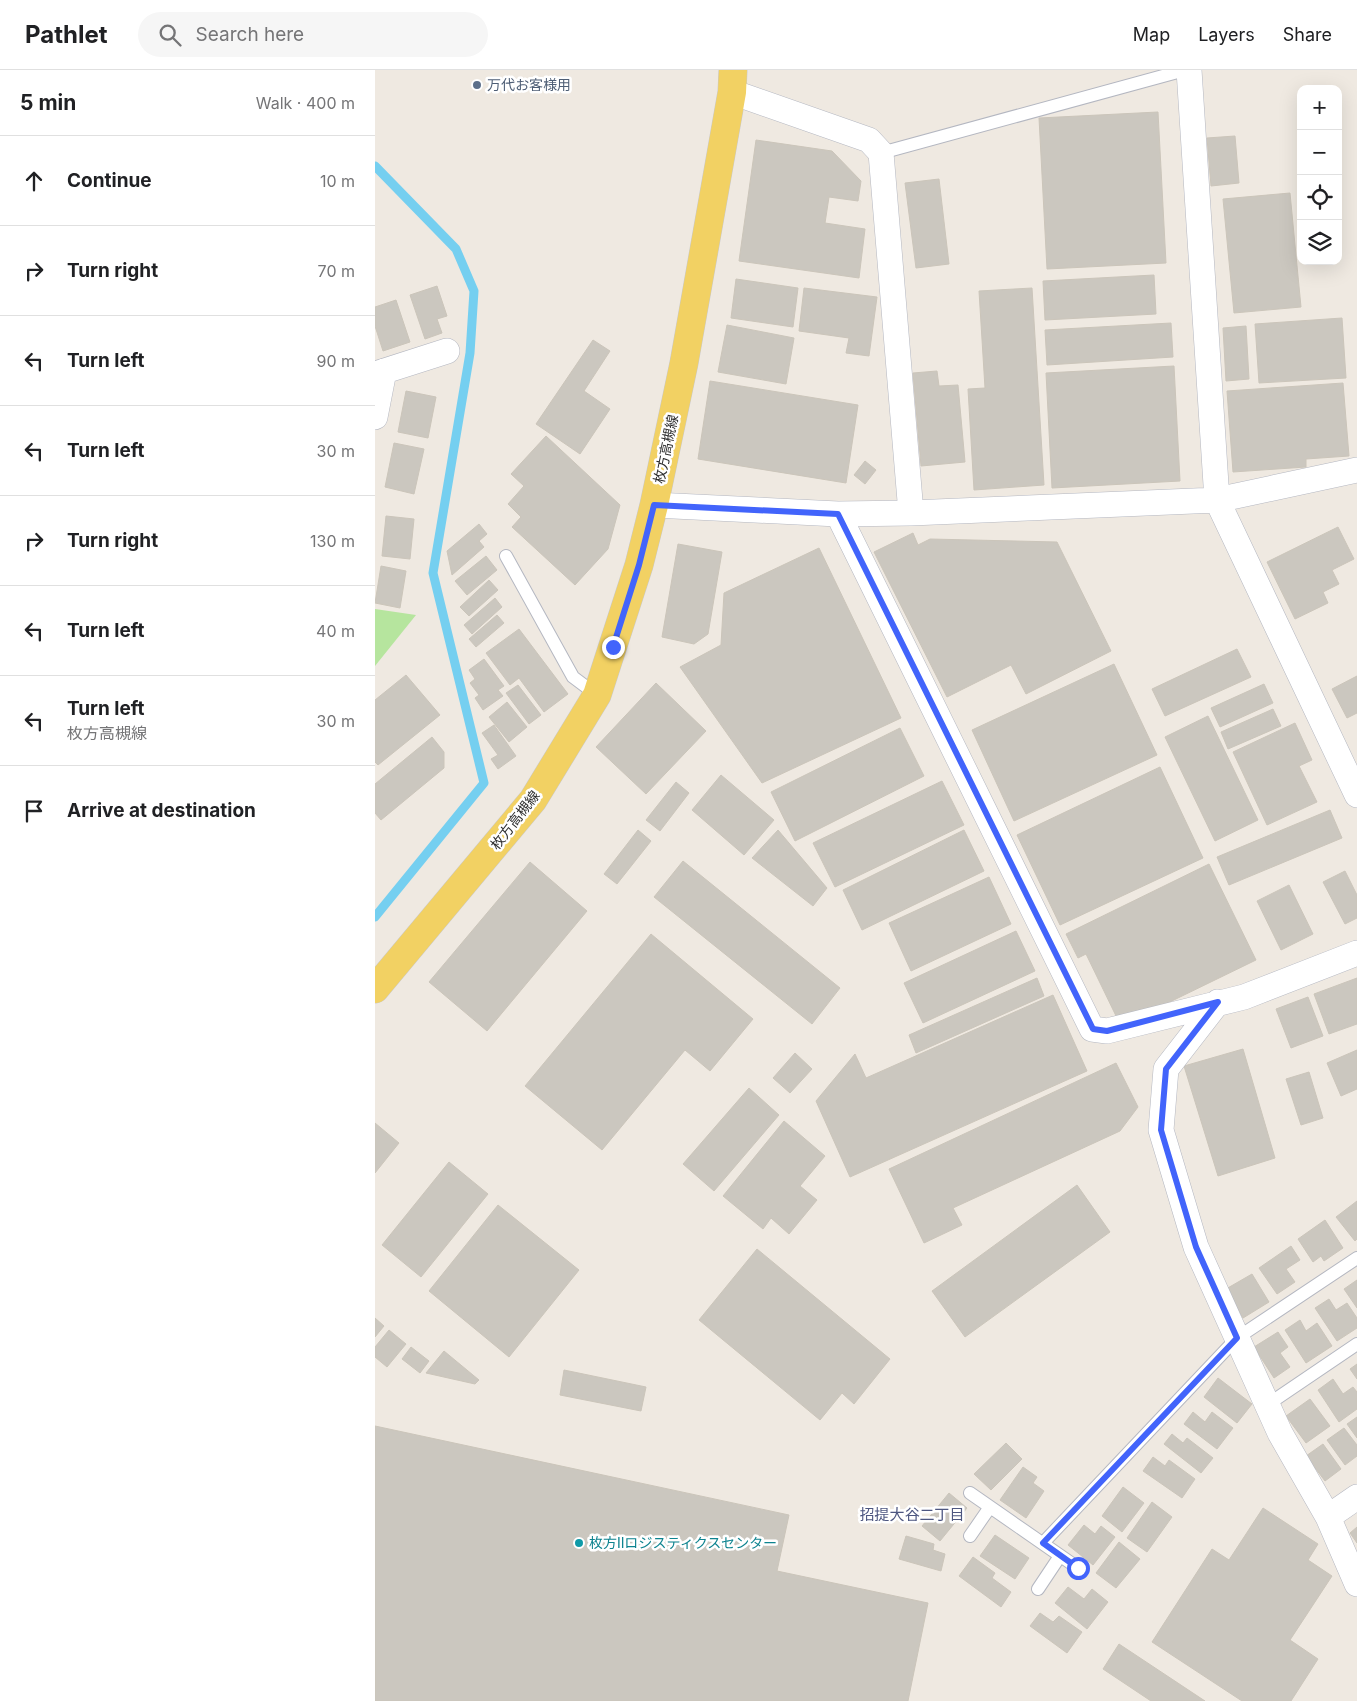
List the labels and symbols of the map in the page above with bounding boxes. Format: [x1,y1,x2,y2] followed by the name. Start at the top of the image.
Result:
[487,76,571,93] place label: 万代お客様用
[471,79,483,91] marker: 万代お客様用
[650,413,681,485] street label: 枚方高槻線
[602,636,625,659] route end
[486,787,543,853] street label: 枚方高槻線
[859,1505,965,1524] district label: 招提大谷二丁目
[589,1534,777,1551] place label: 枚方Ⅱロジスティクスセンター
[573,1537,585,1549] marker: 枚方Ⅱロジスティクスセンター
[1067,1557,1090,1580] route start

